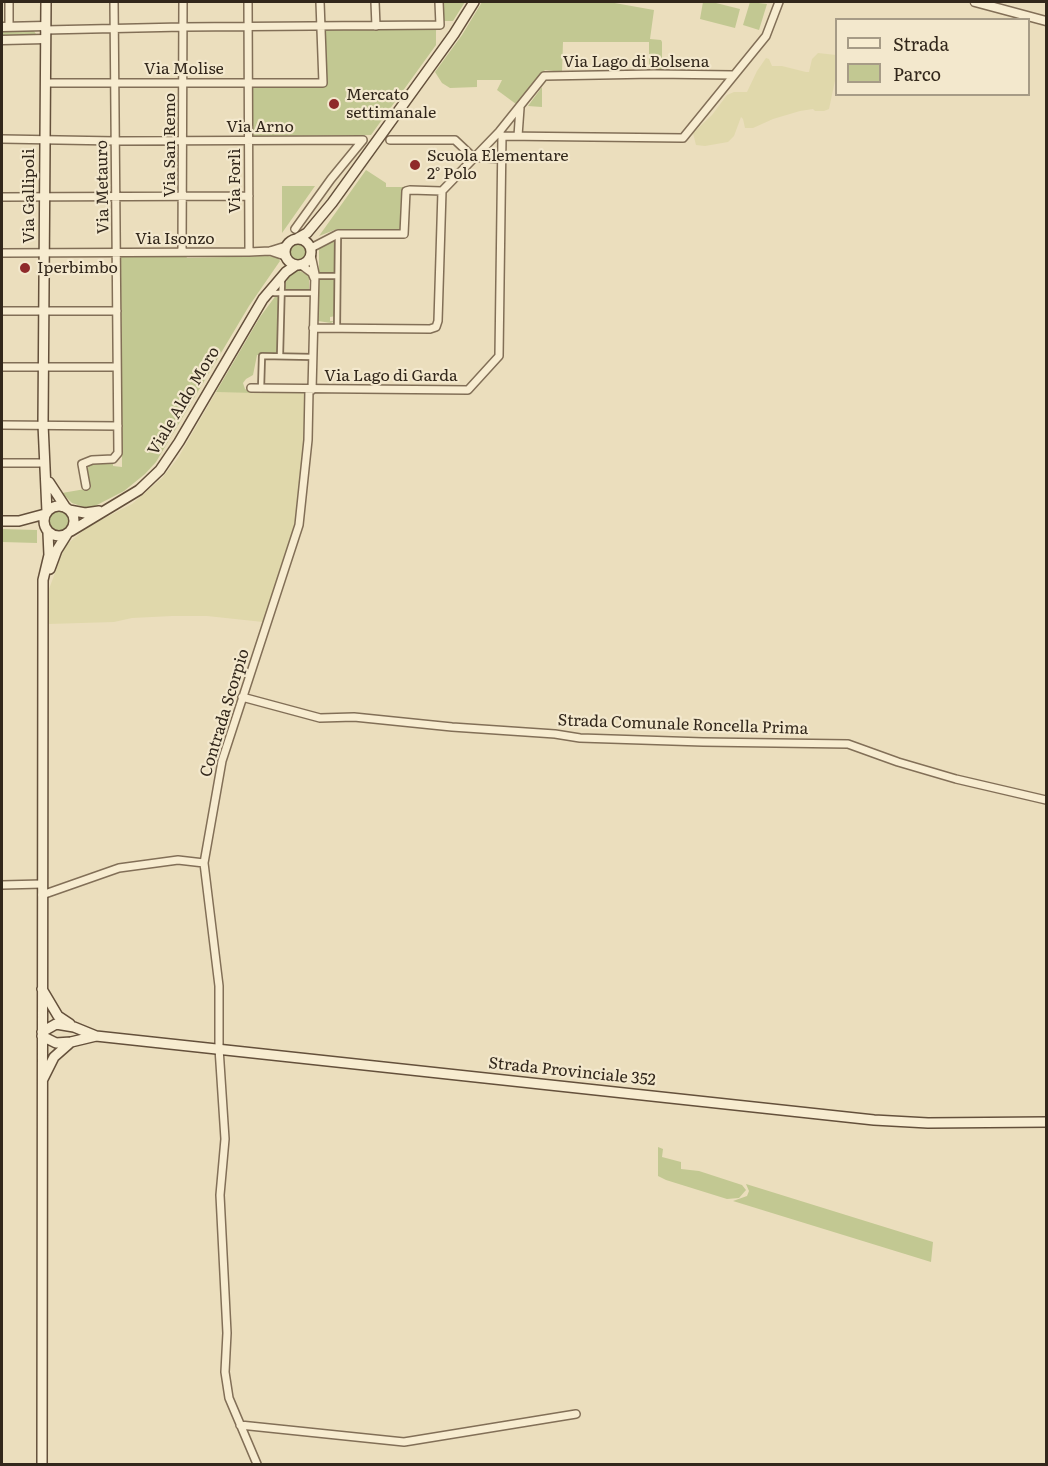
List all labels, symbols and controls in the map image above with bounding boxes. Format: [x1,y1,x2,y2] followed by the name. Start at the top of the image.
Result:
[835,18,1030,96] legend
[893,30,949,57] text: Strada
[563,52,709,72] street label: Via Lago di Bolsena
[144,59,224,79] street label: Via Molise
[893,60,941,87] text: Parco
[346,85,436,123] place label: Mercato settimanale
[160,93,180,197] street label: Via San Remo
[327,97,341,111] marker: Mercato settimanale
[226,117,294,137] street label: Via Arno
[93,140,113,234] street label: Via Metauro
[427,146,569,184] place label: Scuola Elementare 2° Polo
[19,148,39,244] street label: Via Gallipoli
[225,148,245,214] street label: Via Forlì
[408,158,422,172] marker: Scuola Elementare 2° Polo
[135,229,215,249] street label: Via Isonzo
[37,258,118,278] place label: Iperbimbo
[18,261,32,275] marker: Iperbimbo
[144,343,224,459] street label: Viale Aldo Moro
[324,366,458,386] street label: Via Lago di Garda
[196,647,254,779] street label: Contrada Scorpio
[557,711,809,739] street label: Strada Comunale Roncella Prima
[487,1054,657,1090] street label: Strada Provinciale 352

